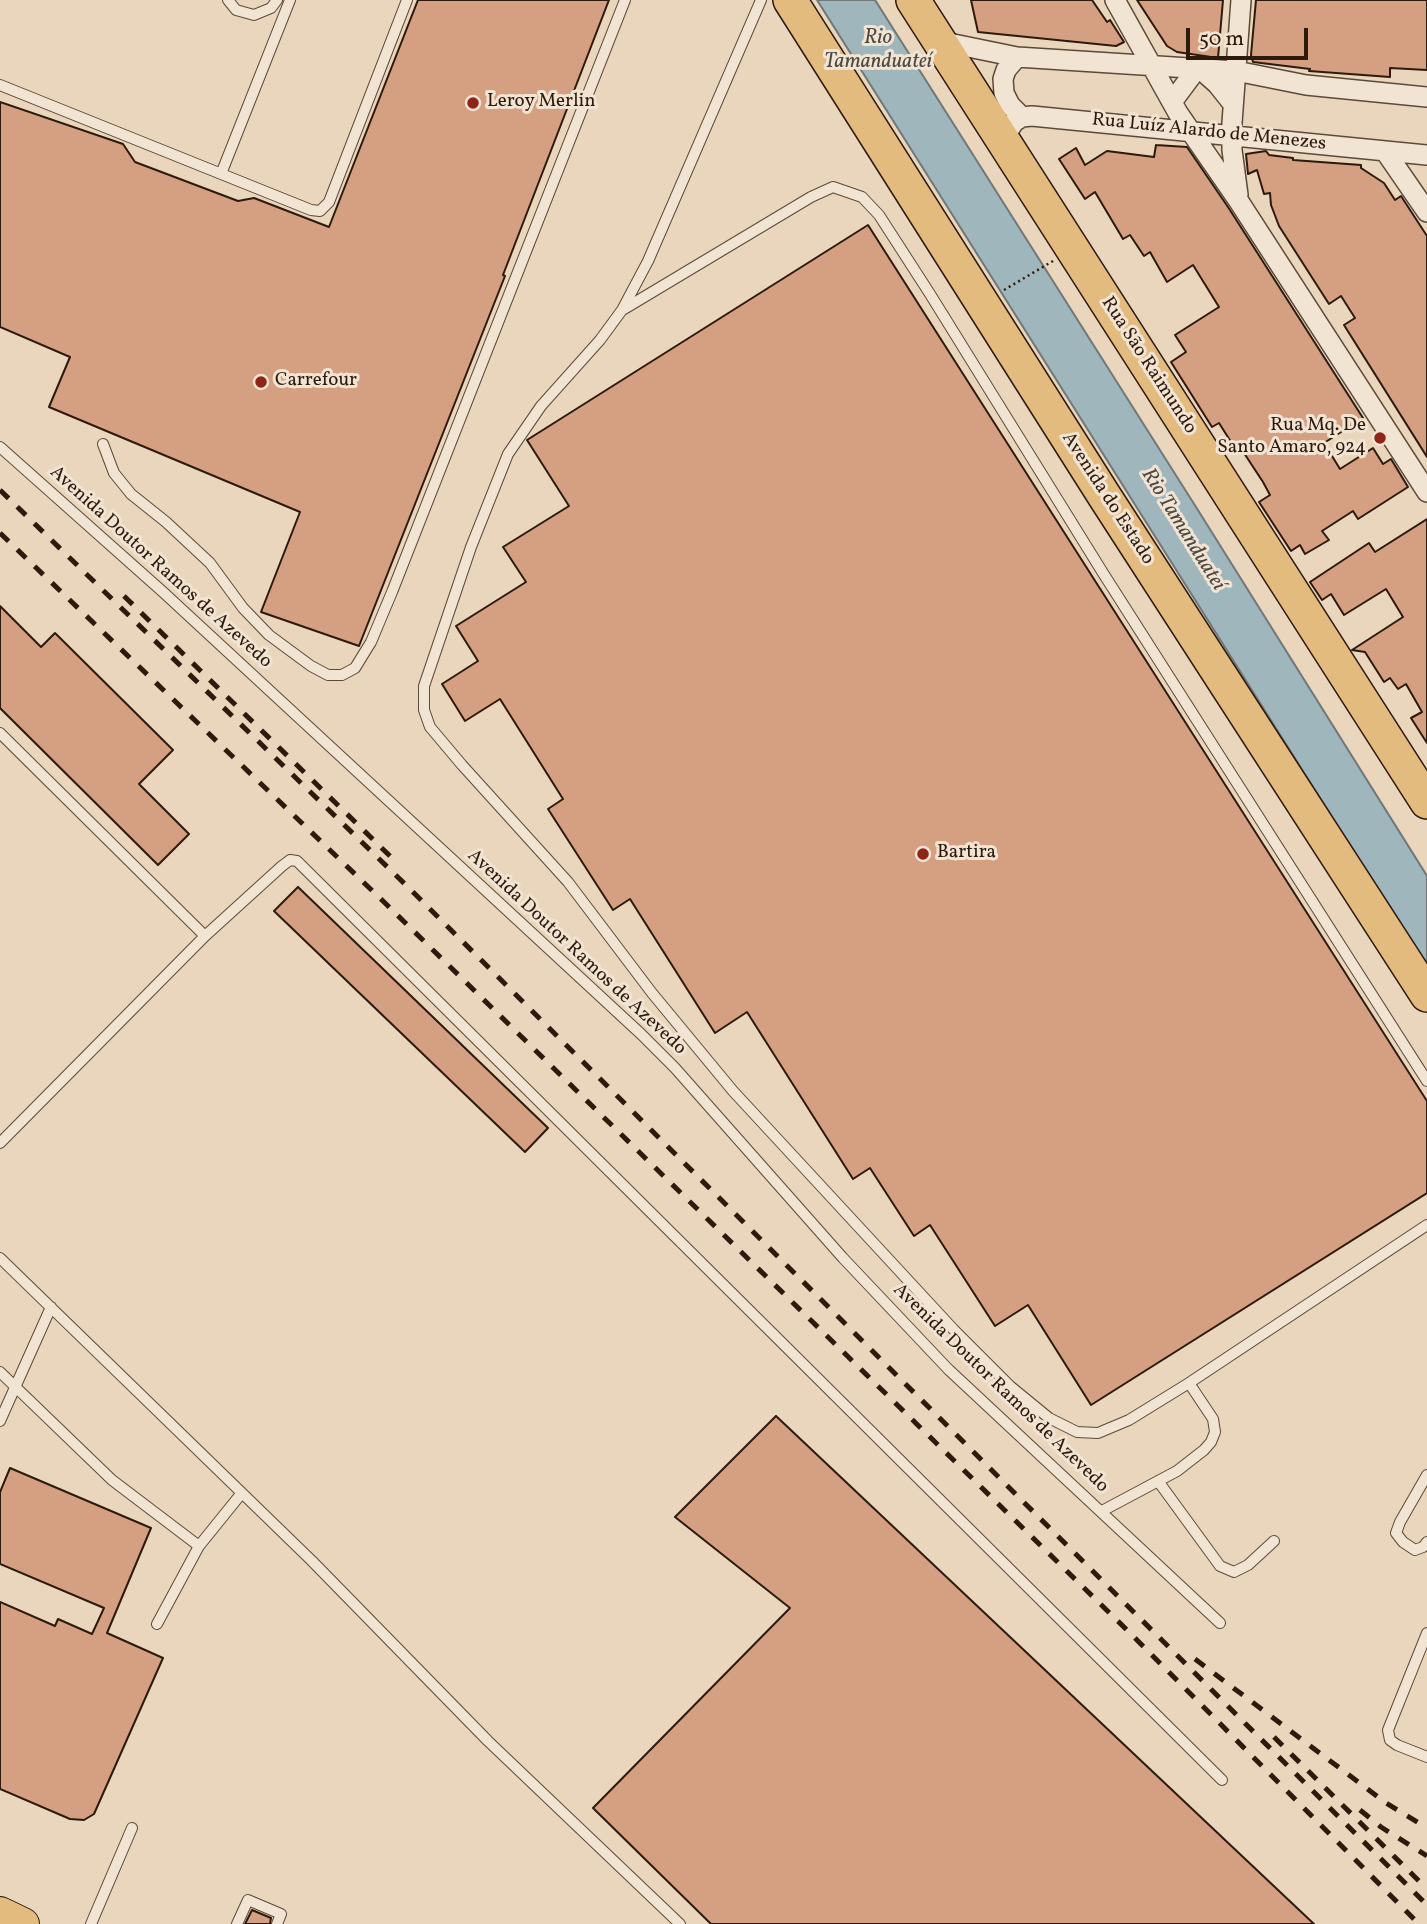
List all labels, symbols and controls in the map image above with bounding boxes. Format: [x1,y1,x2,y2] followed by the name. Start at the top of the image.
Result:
[1189,14,1312,58] scale bar
[1199,25,1244,54] text: 50 m
[824,26,932,76] water label: Rio Tamanduateí
[487,92,596,114] place label: Leroy Merlin
[465,95,481,111] marker: Leroy Merlin
[1091,109,1327,157] street label: Rua Luíz Alardo de Menezes
[1095,293,1201,439] street label: Rua São Raimundo
[275,371,357,393] place label: Carrefour
[253,374,269,390] marker: Carrefour
[1217,416,1366,460] place label: Rua Mq. De Santo Amaro, 924
[1056,429,1158,569] street label: Avenida do Estado
[1372,430,1388,446] marker: Rua Mq. De Santo Amaro, 924
[44,462,276,674] street label: Avenida Doutor Ramos de Azevedo
[1134,464,1230,596] water label: Rio Tamanduateí
[937,843,996,865] place label: Bartira
[462,845,690,1061] street label: Avenida Doutor Ramos de Azevedo
[915,846,931,862] marker: Bartira
[887,1280,1113,1498] street label: Avenida Doutor Ramos de Azevedo

